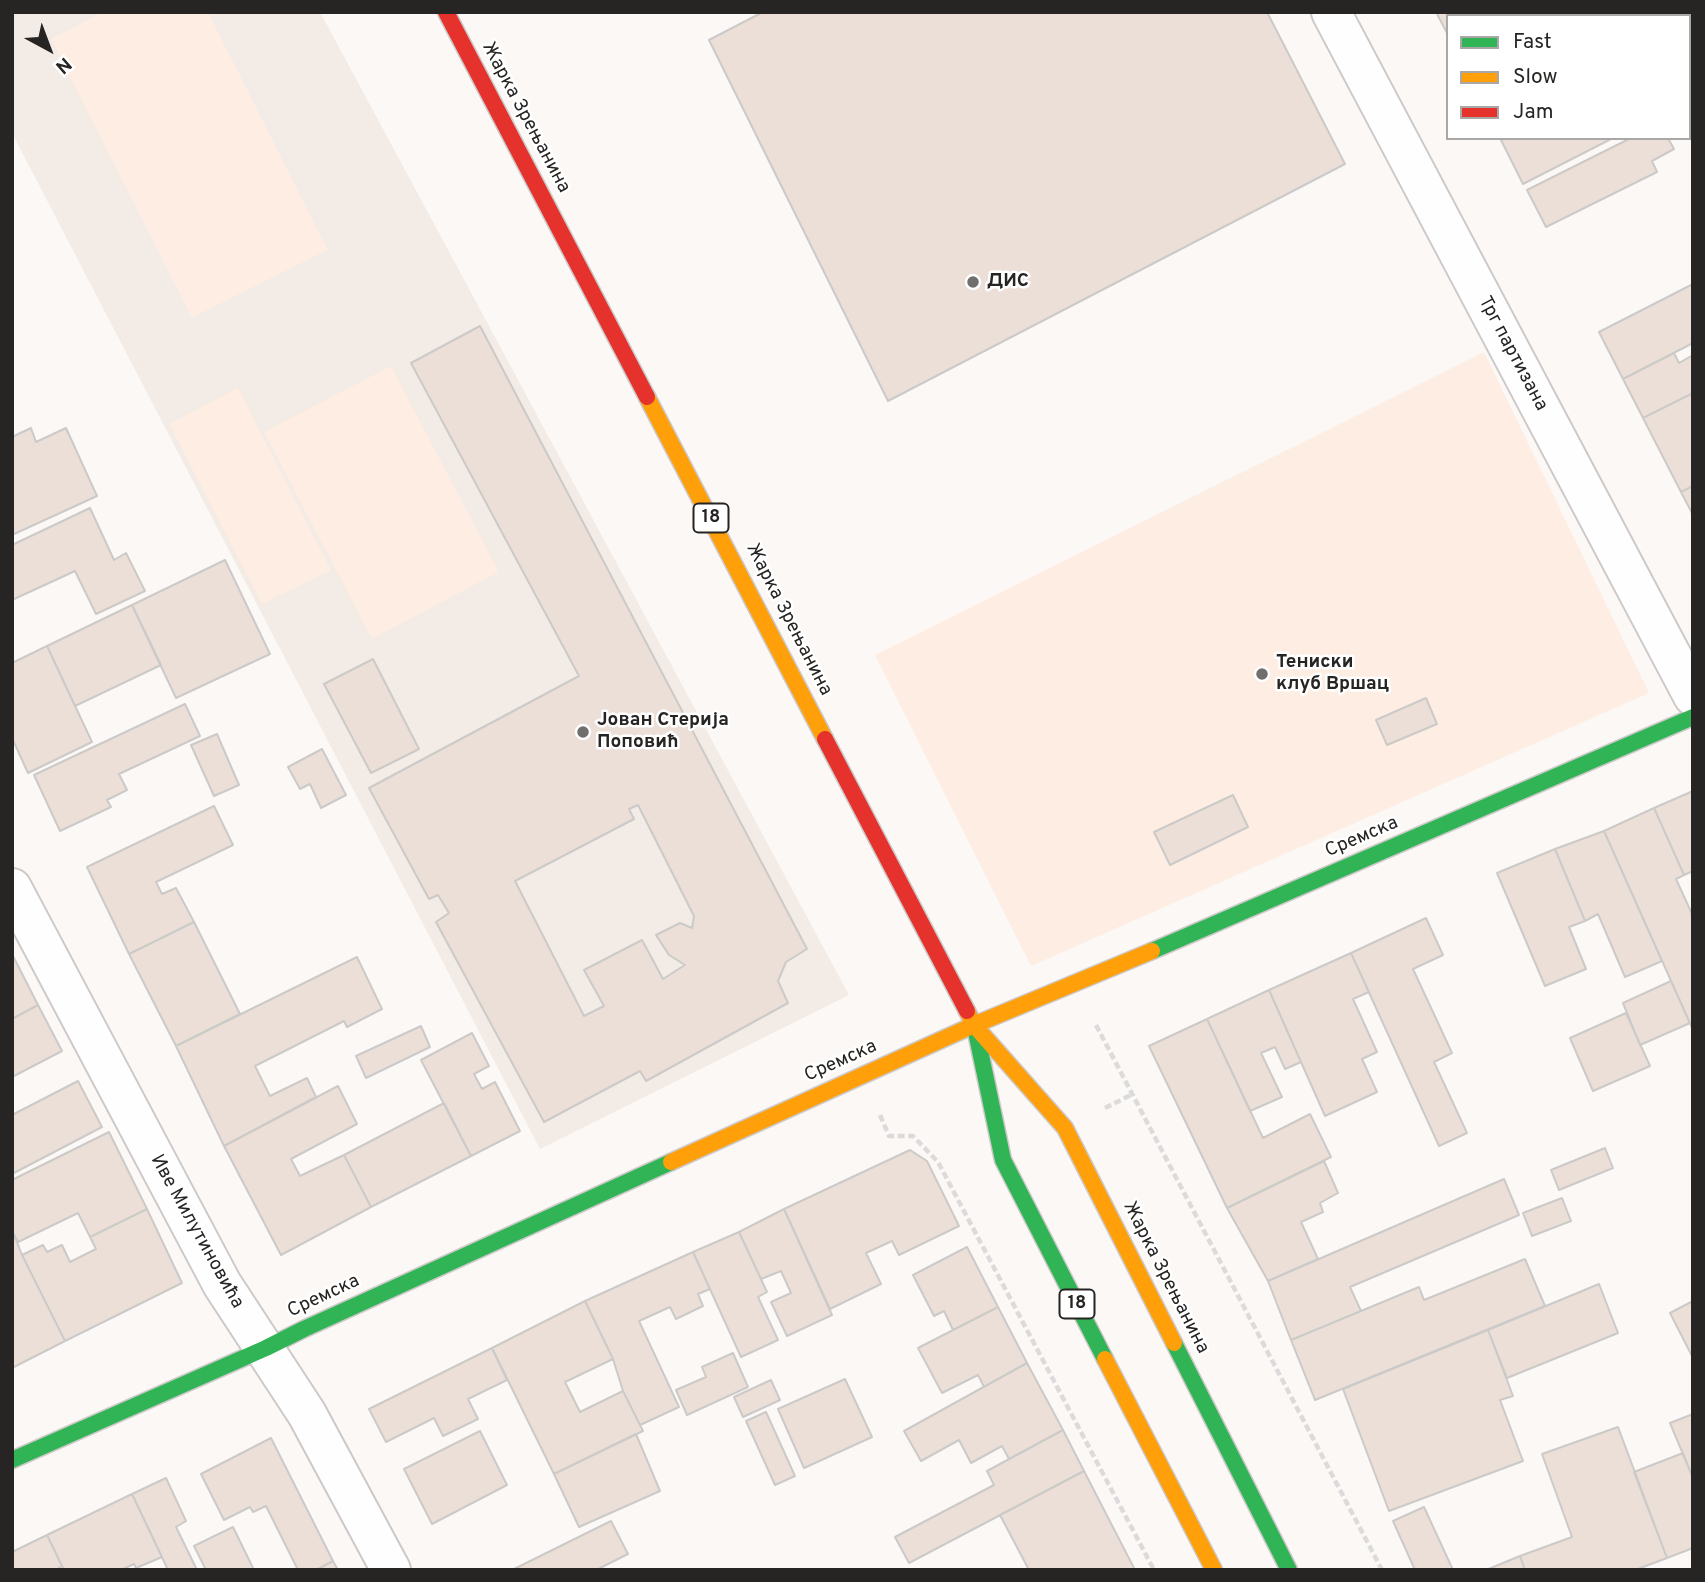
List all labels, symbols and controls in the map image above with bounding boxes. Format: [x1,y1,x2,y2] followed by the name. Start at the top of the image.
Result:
[14,14,84,84] north arrow
[1446,14,1691,140] legend
[1513,29,1552,56] text: Fast
[476,39,574,197] street label: Жарка Зрењанина
[50,51,76,78] text: N
[1513,64,1558,91] text: Slow
[1513,99,1554,126] text: Jam
[987,271,1029,293] place label: ДИС
[965,274,981,290] marker: ДИС
[1472,293,1552,415] street label: Трг партизана
[694,504,728,532] road number: 18
[740,540,836,700] street label: Жарка Зрењанина
[1276,652,1389,696] place label: Тениски клуб Вршац
[1254,666,1270,682] marker: Тениски клуб Вршац
[597,710,729,754] place label: Јован Стерија Поповић
[575,724,591,740] marker: Јован Стерија Поповић
[1322,812,1402,864] street label: Сремска
[801,1036,881,1088] street label: Сремска
[144,1151,248,1313] street label: Иве Милутиновића
[1117,1198,1213,1358] street label: Жарка Зрењанина
[284,1270,364,1324] street label: Сремска
[1060,1289,1094,1318] road number: 18

